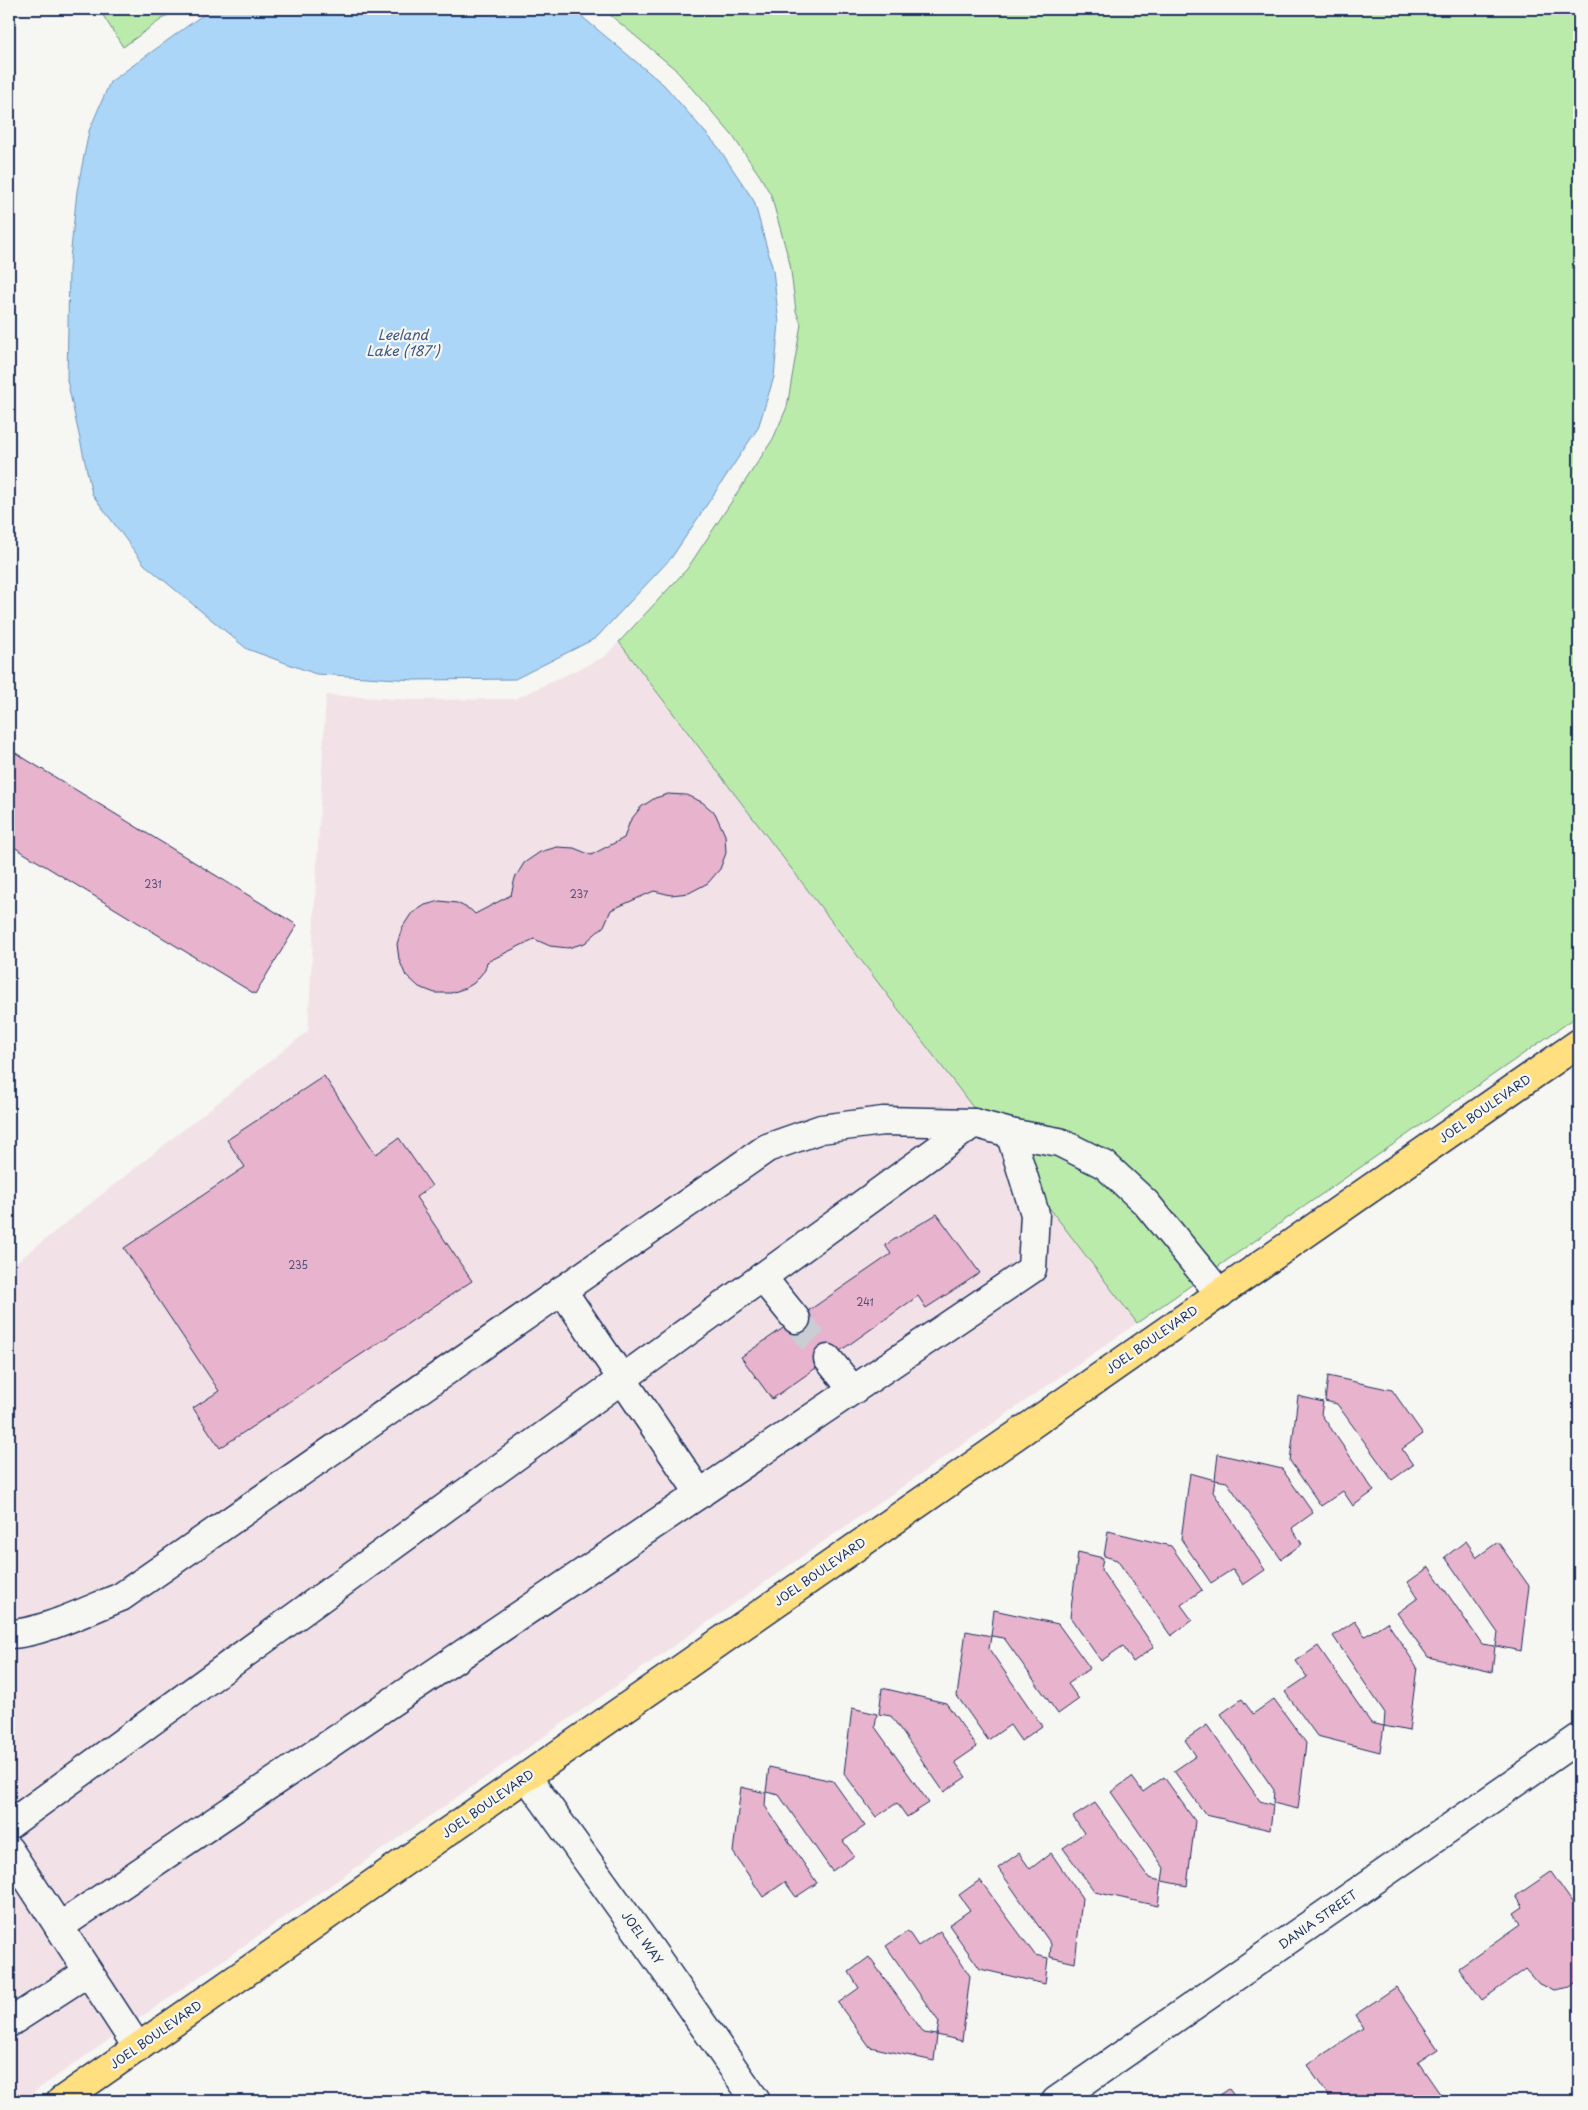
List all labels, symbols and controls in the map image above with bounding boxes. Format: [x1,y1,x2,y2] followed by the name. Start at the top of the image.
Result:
[366,324,441,361] water label: Leeland Lake (187')
[144,876,162,891] house number: 231
[570,886,589,901] house number: 237
[1435,1070,1534,1147] street label: JOEL BOULEVARD
[288,1257,308,1272] house number: 235
[856,1294,874,1309] house number: 241
[1102,1301,1201,1378] street label: JOEL BOULEVARD
[770,1533,869,1610] street label: JOEL BOULEVARD
[438,1765,537,1842] street label: JOEL BOULEVARD
[1274,1885,1361,1953] street label: DANIA STREET
[618,1907,668,1968] street label: JOEL WAY
[106,1996,205,2073] street label: JOEL BOULEVARD

